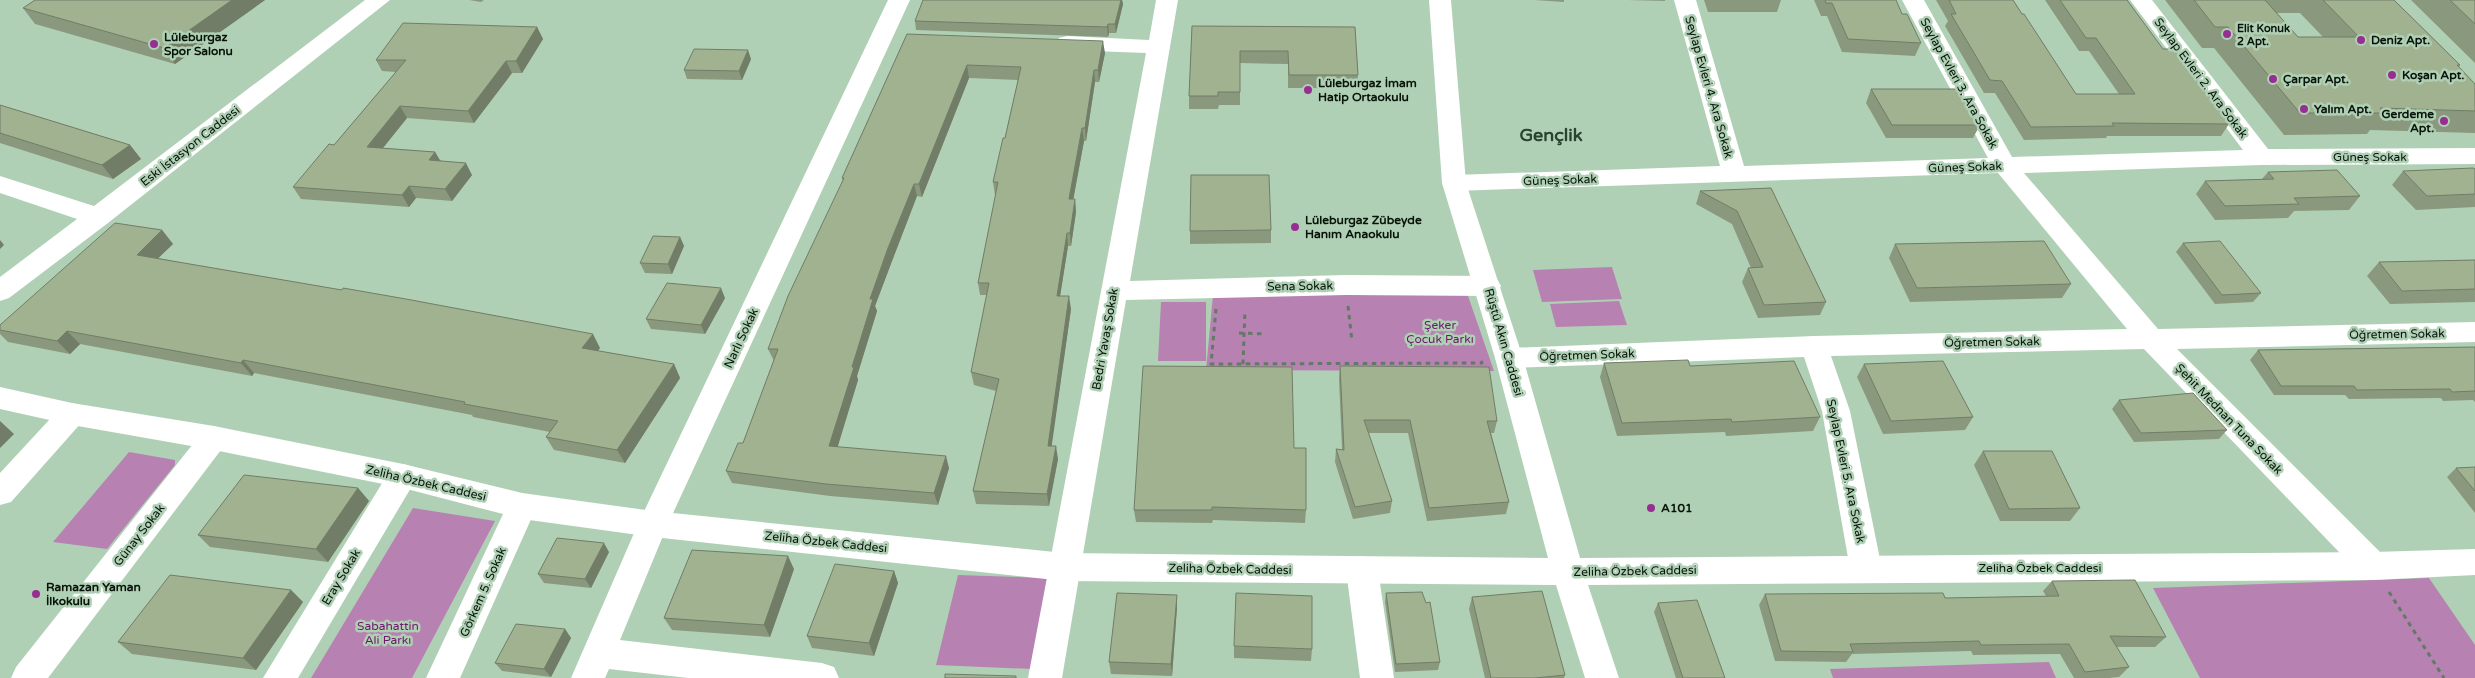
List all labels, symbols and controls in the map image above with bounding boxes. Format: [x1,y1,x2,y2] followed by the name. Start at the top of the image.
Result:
[1682,15,1736,160] street label: Seylap Evleri 4. Ara Sokak
[1917,15,2001,151] street label: Seylap Evleri 3. Ara Sokak
[2151,15,2251,141] street label: Seylap Evleri 2. Ara Sokak
[2237,22,2290,49] place label: Elit Konuk 2 Apt.
[2221,28,2233,40] marker: Elit Konuk 2 Apt.
[164,30,233,59] place label: Lüleburgaz Spor Salonu
[2371,33,2430,48] place label: Deniz Apt.
[2355,34,2367,46] marker: Deniz Apt.
[148,38,160,50] marker: Lüleburgaz Spor Salonu
[2402,68,2464,83] place label: Koşan Apt.
[2386,69,2398,81] marker: Koşan Apt.
[2283,72,2349,87] place label: Çarpar Apt.
[2267,73,2279,85] marker: Çarpar Apt.
[1318,76,1417,105] place label: Lüleburgaz İmam Hatip Ortaokulu
[1302,84,1314,96] marker: Lüleburgaz İmam Hatip Ortaokulu
[2314,102,2372,117] place label: Yalım Apt.
[138,103,242,189] street label: Eski İstasyon Caddesi
[2298,103,2310,115] marker: Yalım Apt.
[2382,107,2434,136] place label: Gerdeme Apt.
[2438,115,2450,127] marker: Gerdeme Apt.
[1519,124,1583,146] district label: Gençlik
[2333,150,2407,164] street label: Güneş Sokak
[1928,159,2003,175] street label: Güneş Sokak
[1523,172,1598,188] street label: Güneş Sokak
[1305,213,1422,241] place label: Lüleburgaz Zübeyde Hanım Anaokulu
[1289,221,1301,233] marker: Lüleburgaz Zübeyde Hanım Anaokulu
[1267,278,1333,294] street label: Sena Sokak
[1089,287,1121,391] street label: Bedri Yavaş Sokak
[1482,287,1526,397] street label: Rüştü Akın Caddesi
[721,305,761,370] street label: Narlı Sokak
[1406,318,1474,346] park label: Şeker Çocuk Parkı
[2349,326,2445,342] street label: Öğretmen Sokak
[1944,334,2040,350] street label: Öğretmen Sokak
[1539,346,1635,364] street label: Öğretmen Sokak
[2173,361,2286,477] street label: Şehit Mednan Tuna Sokak
[1824,398,1868,545] street label: Seylap Evleri 5. Ara Sokak
[364,462,488,504] street label: Zeliha Özbek Caddesi
[111,501,168,569] street label: Günay Sokak
[1661,501,1693,515] place label: A101
[1645,502,1657,514] marker: A101
[764,529,888,555] street label: Zeliha Özbek Caddesi
[457,545,509,639] street label: Görkem 5. Sokak
[319,546,363,608] street label: Eray Sokak
[1168,561,1292,577] street label: Zeliha Özbek Caddesi
[1978,561,2102,575] street label: Zeliha Özbek Caddesi
[1573,563,1697,579] street label: Zeliha Özbek Caddesi
[46,580,141,608] place label: Ramazan Yaman İlkokulu
[30,588,42,600] marker: Ramazan Yaman İlkokulu
[357,619,419,647] park label: Sabahattin Ali Parkı

